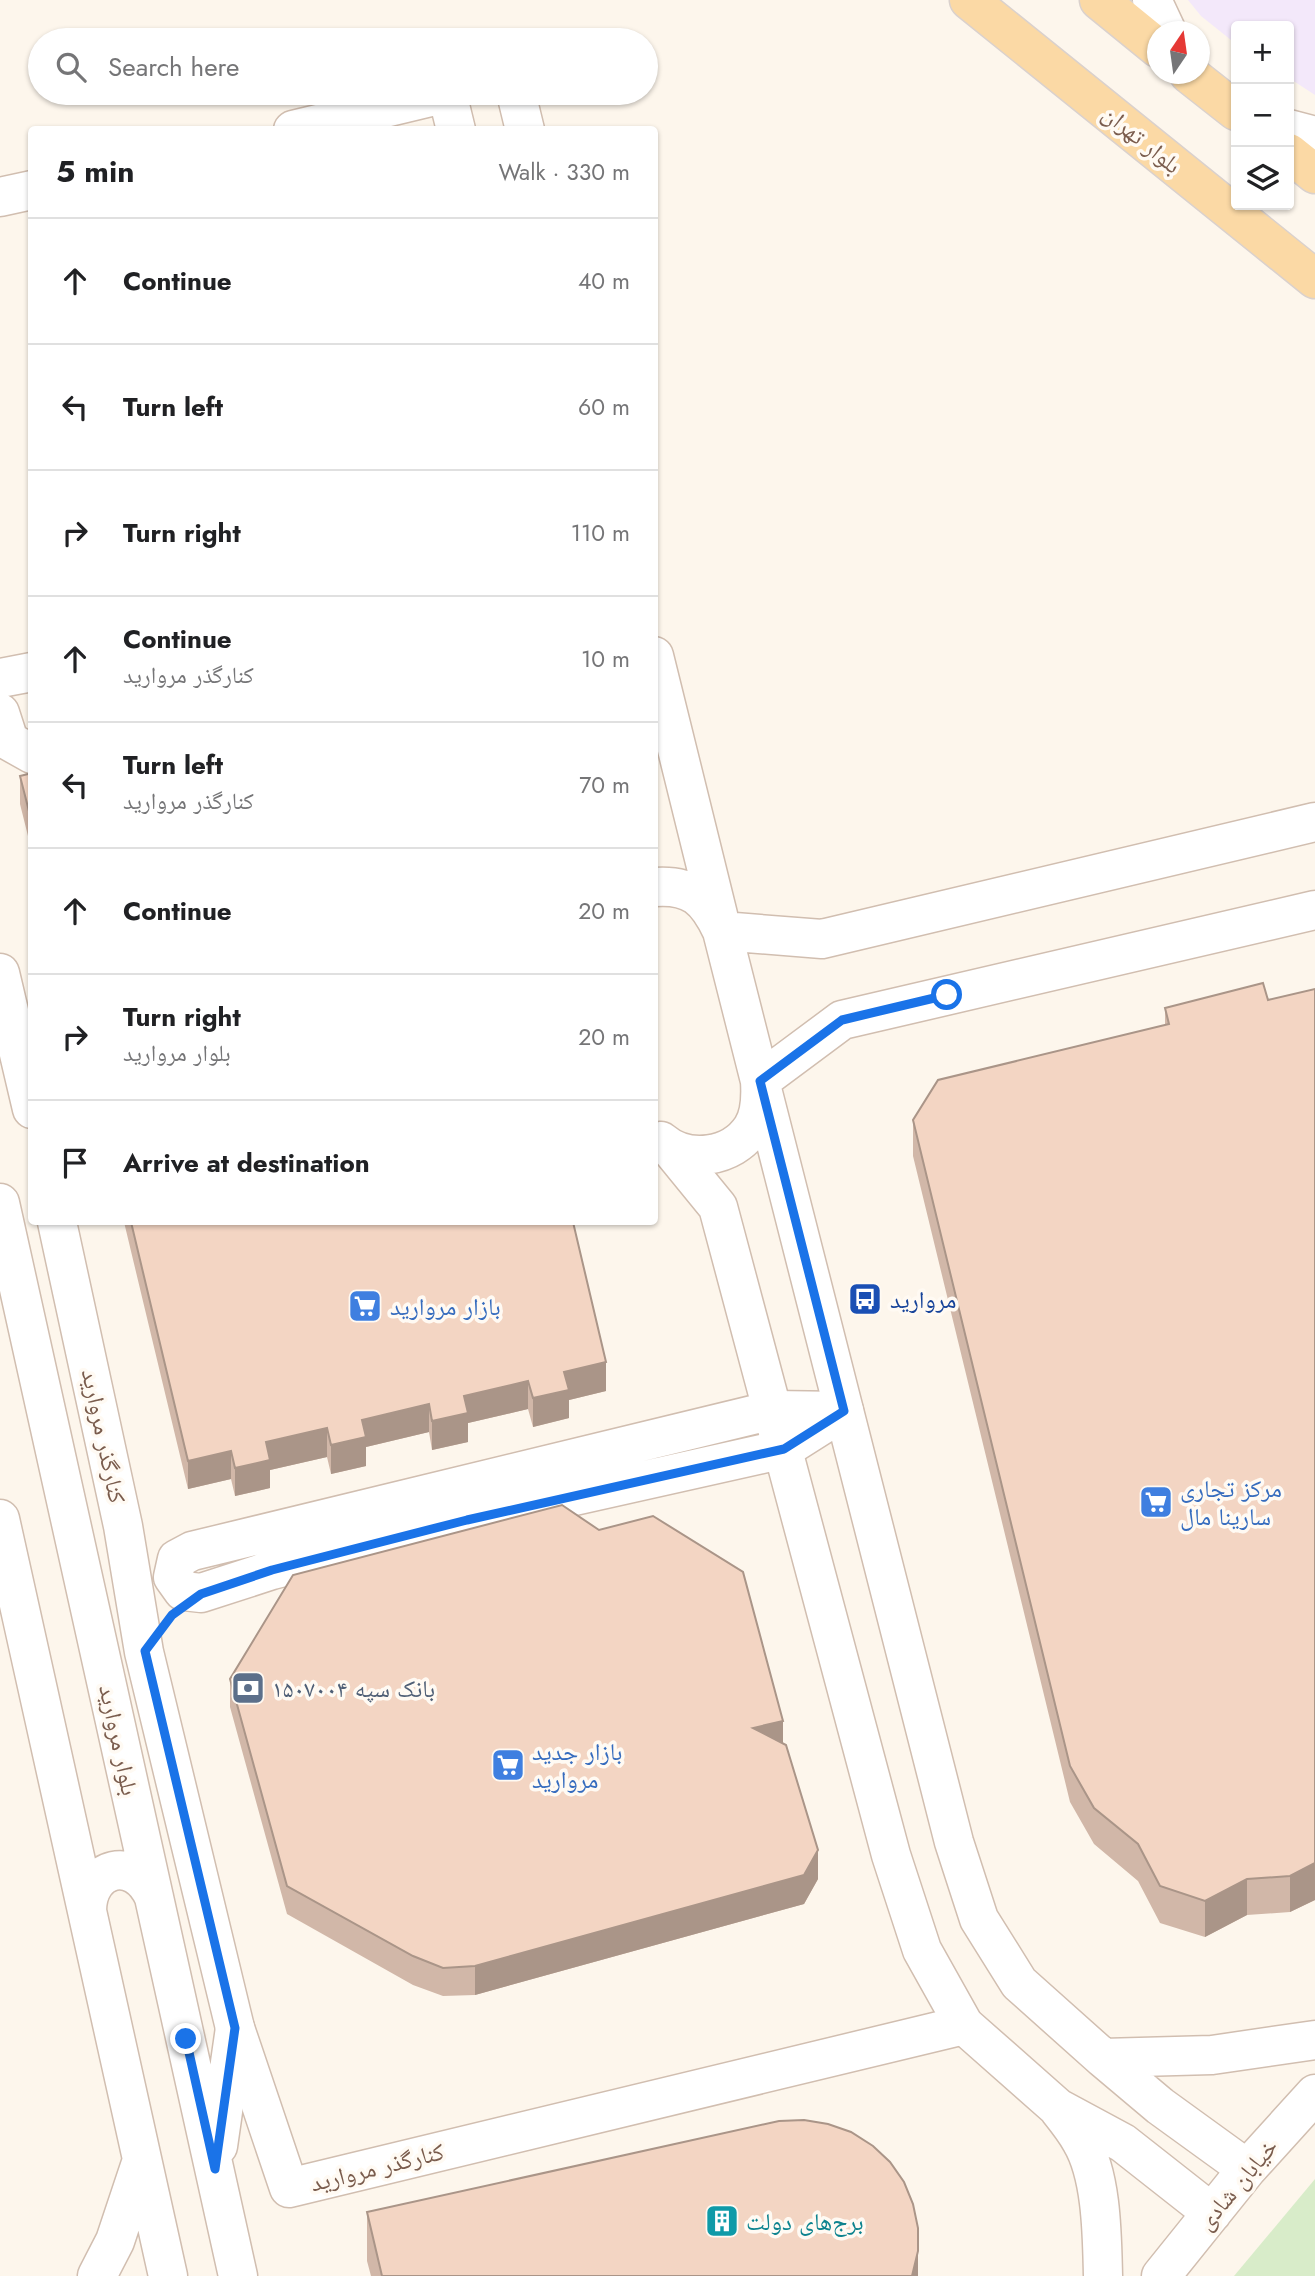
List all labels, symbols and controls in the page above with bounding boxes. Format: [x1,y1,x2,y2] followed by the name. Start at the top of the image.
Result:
[1147,21,1210,84] north arrow
[1231,21,1294,210] map controls
[1231,21,1294,84] button: +
[28,28,658,105] search box
[52,48,90,86] icon: search
[108,48,240,86] text: Search here
[1231,84,1294,147] button: −
[1095,96,1189,182] street label: بلوار تهران
[1231,147,1294,210] button: layers
[56,150,134,193] text: 5 min
[499,155,630,189] text: Walk · 330 m
[56,262,94,300] icon: ahead
[123,262,232,300] text: Continue
[578,264,630,298] text: 40 m
[56,388,94,426] icon: left
[123,388,223,426] text: Turn left
[578,390,630,424] text: 60 m
[56,514,94,552] icon: right
[123,514,241,552] text: Turn right
[571,516,630,550] text: 110 m
[123,620,232,658] text: Continue
[56,640,94,678] icon: ahead
[581,642,630,676] text: 10 m
[123,658,254,692] text: کنارگذر مروارید
[123,746,223,784] text: Turn left
[56,766,94,804] icon: left
[579,768,630,802] text: 70 m
[123,784,254,818] text: کنارگذر مروارید
[56,892,94,930] icon: ahead
[123,892,232,930] text: Continue
[578,894,630,928] text: 20 m
[931,979,962,1010] route start
[123,998,241,1036] text: Turn right
[56,1018,94,1056] icon: right
[578,1020,630,1054] text: 20 m
[123,1036,231,1070] text: بلوار مروارید
[56,1144,94,1182] icon: arrive
[123,1144,370,1182] text: Arrive at destination
[846,1280,884,1318] bus stop icon: مروارید
[890,1282,956,1317] place label: مروارید
[346,1287,384,1325] supermarket icon: بازار مروارید
[390,1289,501,1324] place label: بازار مروارید
[73,1366,135,1506] street label: کنارگذر مروارید
[1180,1471,1282,1534] place label: مرکز تجاری سارینا مال
[1137,1483,1175,1521] supermarket icon: مرکز تجاری سارینا مال
[229,1669,267,1707] bank icon: بانک سپه ۱۵۰۷۰۰۴
[272,1671,435,1706] place label: بانک سپه ۱۵۰۷۰۰۴
[90,1681,148,1799] street label: بلوار مروارید
[532,1734,622,1797] place label: بازار جدید مروارید
[489,1746,527,1784] supermarket icon: بازار جدید مروارید
[170,2023,201,2054] route end
[1188,2130,1286,2238] street label: خیابان شادی
[307,2133,448,2200] street label: کنارگذر مروارید
[703,2202,741,2240] building icon: برج‌های دولت
[746,2204,864,2239] place label: برج‌های دولت

